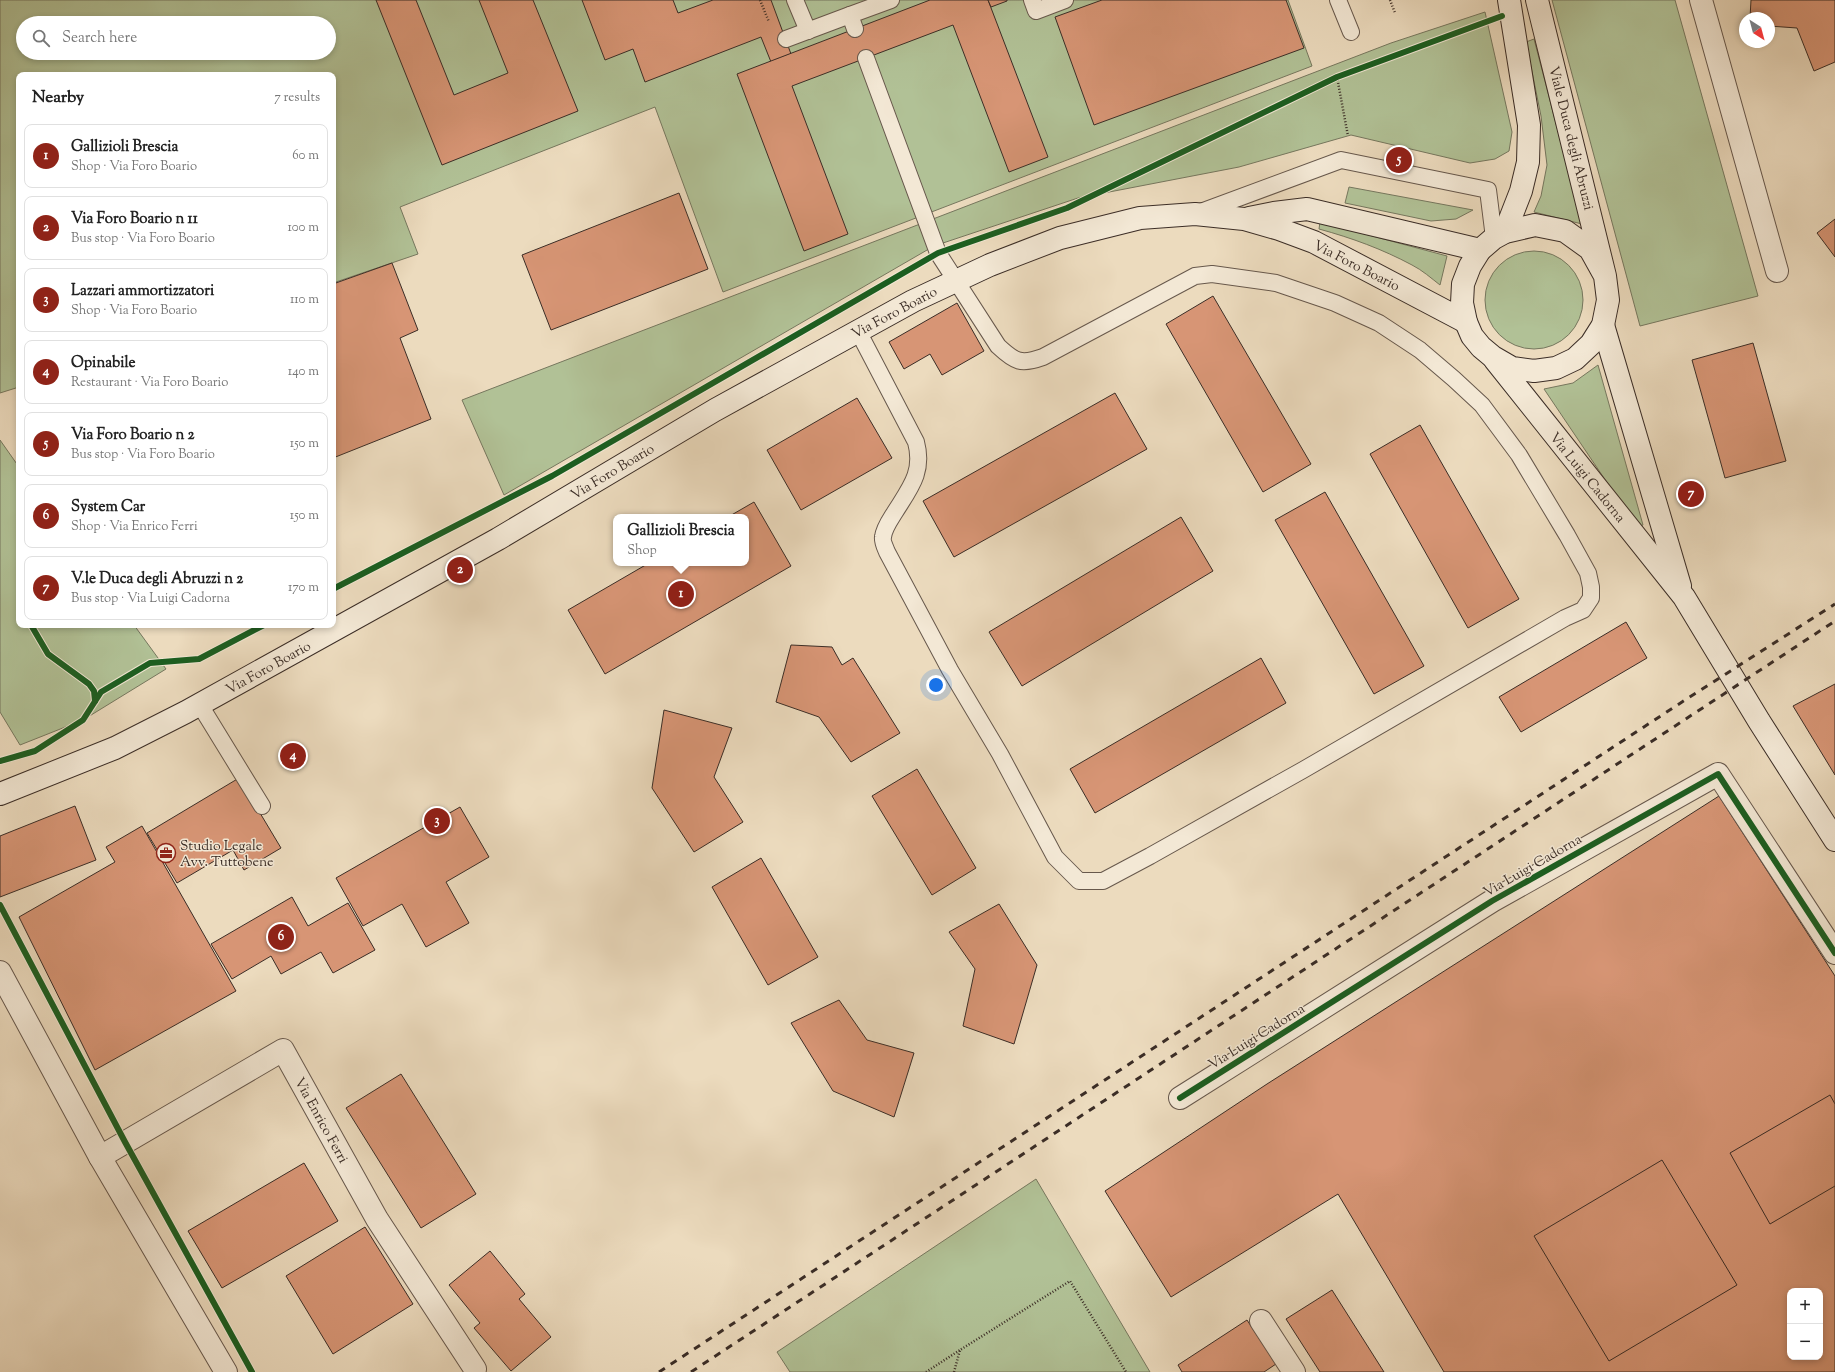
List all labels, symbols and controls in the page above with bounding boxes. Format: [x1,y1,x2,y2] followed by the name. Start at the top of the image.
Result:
[1739,12,1775,48] north arrow
[16,16,336,60] search box
[30,27,52,49] icon: search
[62,28,137,49] text: Search here
[1542,64,1598,213] street label: Viale Duca degli Abruzzi
[32,86,84,110] text: Nearby
[274,89,320,107] text: 7 results
[71,137,178,158] text: Gallizioli Brescia
[1386,145,1412,175] pin: 5
[44,147,48,165] text: 1
[292,147,319,165] text: 60 m
[71,158,197,176] text: Shop · Via Foro Boario
[71,209,198,230] text: Via Foro Boario n 11
[43,219,49,237] text: 2
[287,219,319,237] text: 100 m
[71,230,215,248] text: Bus stop · Via Foro Boario
[1309,236,1403,297] street label: Via Foro Boario
[71,281,214,302] text: Lazzari ammortizzatori
[849,283,942,345] street label: Via Foro Boario
[43,291,49,309] text: 3
[290,291,319,309] text: 110 m
[71,302,197,320] text: Shop · Via Foro Boario
[71,353,136,374] text: Opinabile
[43,363,49,381] text: 4
[288,363,319,381] text: 140 m
[71,374,228,392] text: Restaurant · Via Foro Boario
[71,425,195,446] text: Via Foro Boario n 2
[1544,429,1629,528] street label: Via Luigi Cadorna
[44,435,48,453] text: 5
[290,435,319,453] text: 150 m
[567,440,659,506] street label: Via Foro Boario
[71,446,215,464] text: Bus stop · Via Foro Boario
[1678,479,1704,509] pin: 7
[71,497,145,518] text: System Car
[43,507,49,525] text: 6
[290,507,319,525] text: 150 m
[613,514,749,566] popup
[71,518,198,536] text: Shop · Via Enrico Ferri
[627,521,735,542] text: Gallizioli Brescia
[627,542,657,560] text: Shop
[447,555,473,585] pin: 2
[71,569,243,590] text: V.le Duca degli Abruzzi n 2
[43,579,49,597] text: 7
[288,579,319,597] text: 170 m
[668,579,694,609] pin: 1
[71,590,230,608] text: Bus stop · Via Luigi Cadorna
[223,637,315,700] street label: Via Foro Boario
[926,675,946,695] your location
[280,741,306,771] pin: 4
[424,806,450,836] pin: 3
[1480,830,1586,903] street label: Via Luigi Cadorna
[180,837,274,873] place label: Studio Legale Avv. Tuttobene
[155,842,177,864] office icon: Studio Legale Avv. Tuttobene
[268,922,294,952] pin: 6
[1205,1000,1310,1076] street label: Via Luigi Cadorna
[288,1075,352,1167] street label: Via Enrico Ferri
[1787,1288,1823,1360] map controls
[1787,1288,1823,1324] button: +
[1787,1324,1823,1360] button: −

